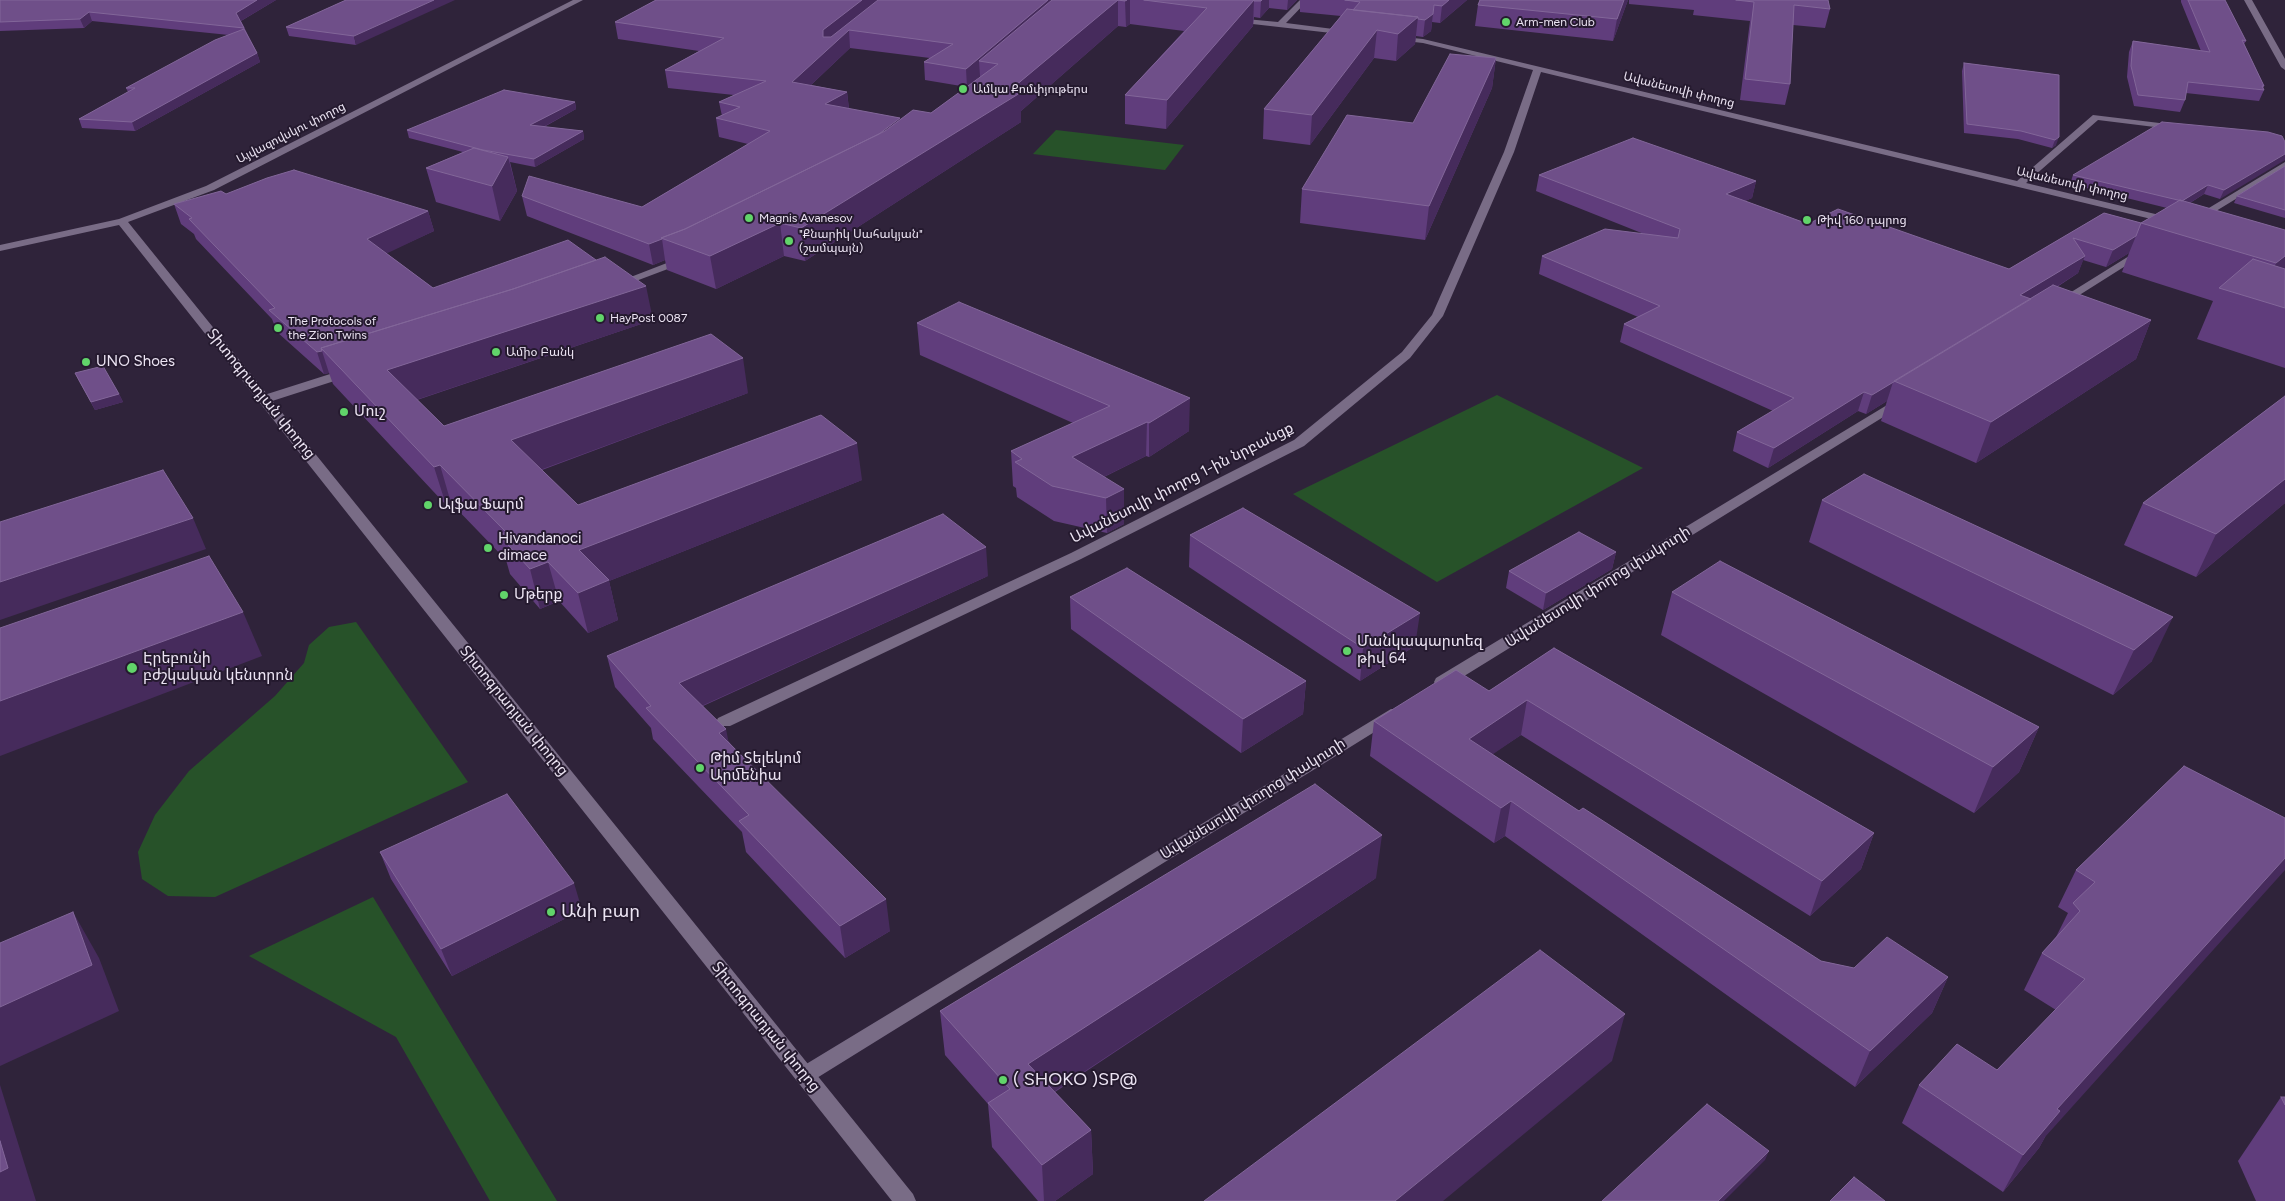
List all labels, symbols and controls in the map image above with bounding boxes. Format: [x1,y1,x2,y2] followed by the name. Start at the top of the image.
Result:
[1516,15,1595,29] place label: Arm-men Club
[1500,16,1512,28] marker: Arm-men Club
[1622,69,1736,111] street label: Ավանեսովի փողոց
[973,82,1088,96] place label: Ամկա Քոմփյութերս
[957,83,969,95] marker: Ամկա Քոմփյութերս
[234,99,348,167] street label: Այվազովսկու փողոց
[2015,164,2129,204] street label: Ավանեսովի փողոց
[759,211,852,225] place label: Magnis Avanesov
[743,212,755,224] marker: Magnis Avanesov
[1817,213,1907,227] place label: Թիվ 160 դպրոց
[1801,214,1813,226] marker: Թիվ 160 դպրոց
[799,227,923,255] place label: "Քնարիկ Սահակյան" (շամպայն)
[783,235,795,247] marker: "Քնարիկ Սահակյան" (շամպայն)
[610,311,687,325] place label: HayPost 0087
[594,312,606,324] marker: HayPost 0087
[288,314,376,342] place label: The Protocols of the Zion Twins
[272,322,284,334] marker: The Protocols of the Zion Twins
[203,325,319,463] street label: Տիտոգրադյան փողոց
[506,345,574,359] place label: Ամիօ Բանկ
[490,346,502,358] marker: Ամիօ Բանկ
[96,353,175,371] place label: UNO Shoes
[80,356,92,368] marker: UNO Shoes
[354,403,385,421] place label: Մուշ
[338,406,350,418] marker: Մուշ
[1067,419,1297,547] street label: Ավանեսովի փողոց 1-ին նրբանցք
[438,496,524,514] place label: Ալֆա Ֆարմ
[422,499,434,511] marker: Ալֆա Ֆարմ
[1502,522,1694,652] street label: Ավանեսովի փողոց փակուղի
[498,530,581,565] place label: Hivandanoci dimace
[482,542,494,554] marker: Hivandanoci dimace
[514,586,562,604] place label: Մթերք
[498,589,510,601] marker: Մթերք
[1357,633,1483,668] place label: Մանկապարտեզ թիվ 64
[456,642,572,780] street label: Տիտոգրադյան փողոց
[1341,645,1353,657] marker: Մանկապարտեզ թիվ 64
[143,650,293,685] place label: Էրեբունի բժշկական կենտրոն
[125,661,139,675] marker: Էրեբունի բժշկական կենտրոն
[1157,734,1349,864] street label: Ավանեսովի փողոց փակուղի
[710,750,801,785] place label: Թիմ Տելեկոմ Արմենիա
[694,762,706,774] marker: Թիմ Տելեկոմ Արմենիա
[561,901,640,923] place label: Անի բար
[545,906,557,918] marker: Անի բար
[708,958,824,1096] street label: Տիտոգրադյան փողոց
[1013,1069,1137,1091] place label: ( SHOKO )SP@
[997,1074,1009,1086] marker: ( SHOKO )SP@

